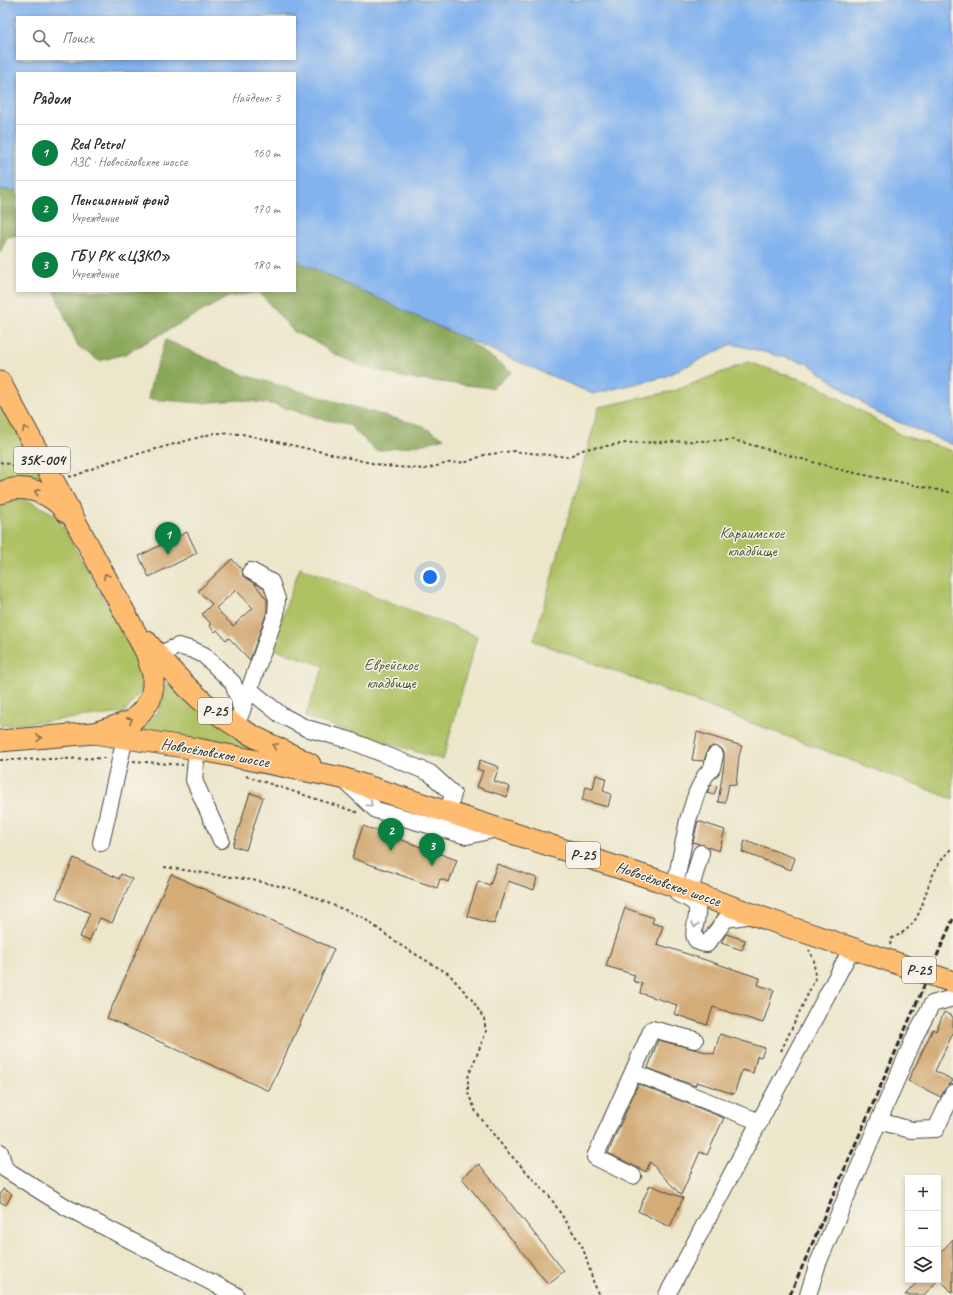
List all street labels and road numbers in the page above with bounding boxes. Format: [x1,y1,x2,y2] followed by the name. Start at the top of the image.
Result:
[14,447,70,473] road number: 35К-004
[198,698,232,724] road number: Р-25
[159,734,272,773] street label: Новосёловское шоссе
[566,842,600,868] road number: Р-25
[613,857,725,912] street label: Новосёловское шоссе
[902,957,936,983] road number: Р-25

